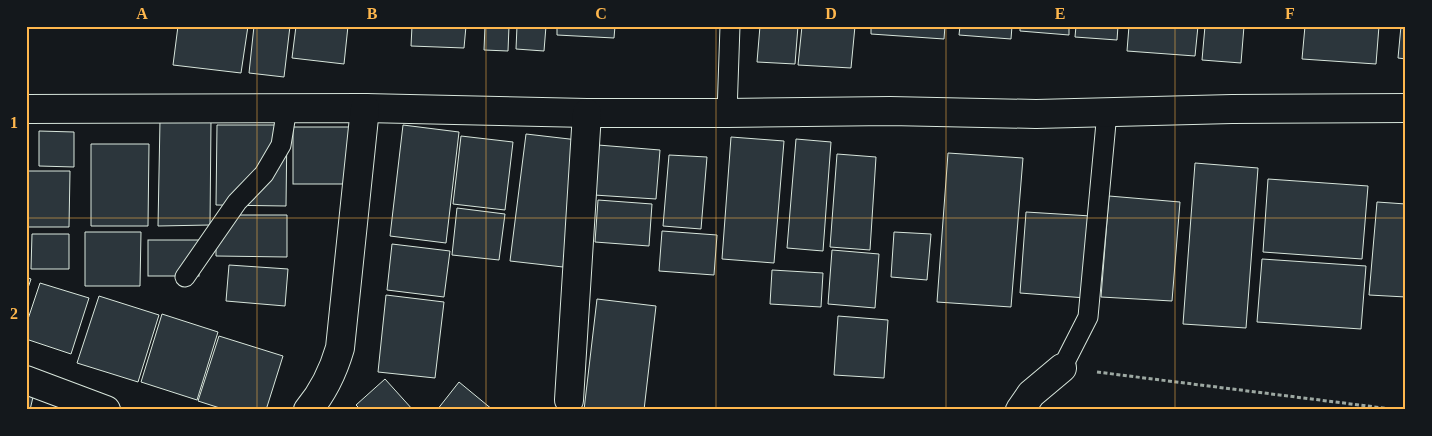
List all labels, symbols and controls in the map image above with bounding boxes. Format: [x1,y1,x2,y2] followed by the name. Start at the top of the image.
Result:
[136,5,148,22] text: A
[367,5,378,22] text: B
[595,5,607,22] text: C
[825,5,837,22] text: D
[1055,5,1065,22] text: E
[1285,5,1295,22] text: F
[10,114,18,131] text: 1
[10,305,18,322] text: 2

